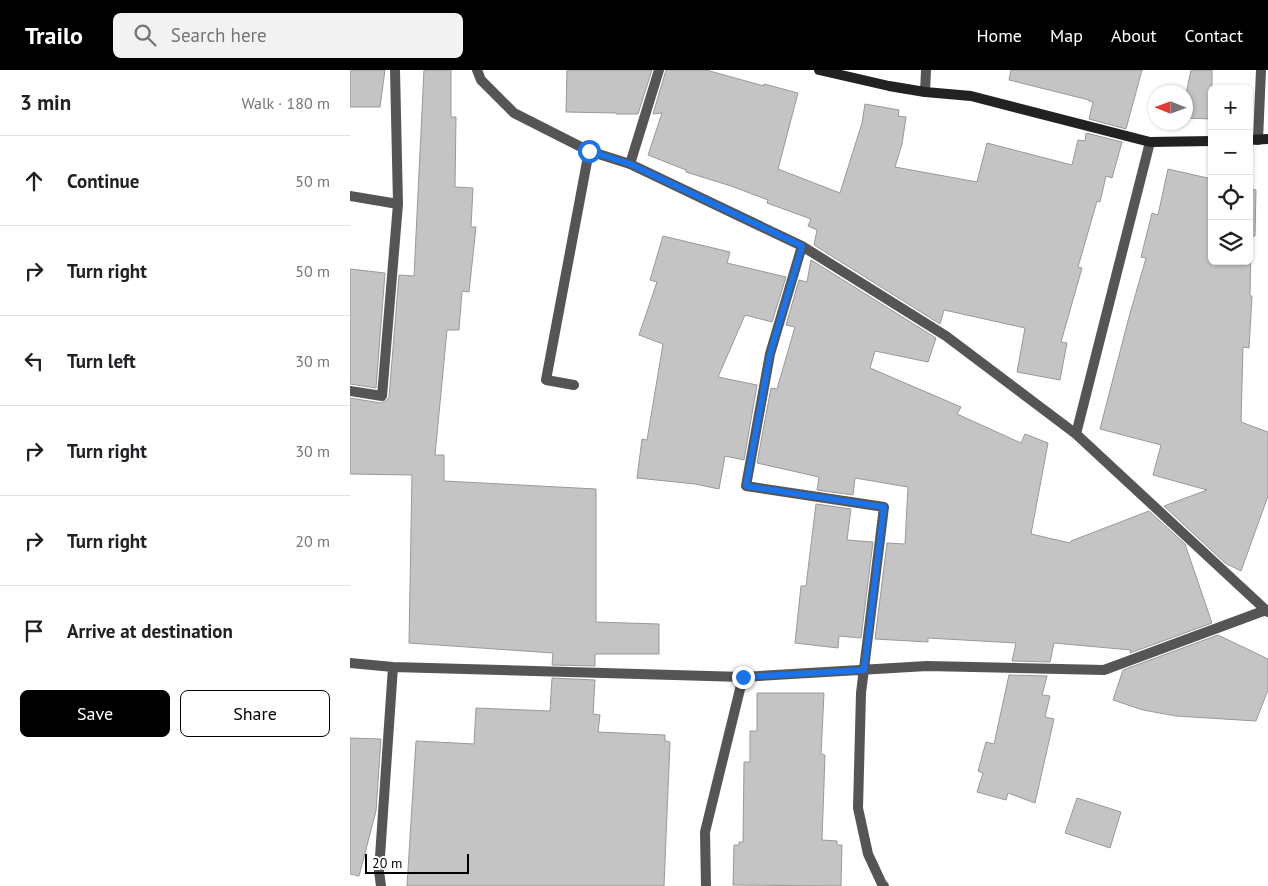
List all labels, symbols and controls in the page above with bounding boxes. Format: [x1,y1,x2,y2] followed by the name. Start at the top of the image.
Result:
[113,13,463,58] search box
[25,20,83,51] text: Trailo
[131,21,159,49] icon: search
[171,23,267,47] text: Search here
[976,24,1022,47] text: Home
[1050,24,1083,47] text: Map
[1111,24,1157,47] text: About
[1185,24,1243,47] text: Contact
[1148,85,1193,130] north arrow
[1208,85,1253,265] map controls
[1208,85,1253,130] button: +
[20,89,71,116] text: 3 min
[241,93,330,113] text: Walk · 180 m
[1208,130,1253,175] button: −
[578,140,601,163] route start
[20,167,48,195] icon: ahead
[67,169,139,193] text: Continue
[295,171,330,191] text: 50 m
[1208,175,1253,220] button: locate
[1208,220,1253,265] button: layers
[20,257,48,285] icon: right
[67,259,147,283] text: Turn right
[295,261,330,281] text: 50 m
[20,347,48,375] icon: left
[67,349,136,373] text: Turn left
[295,351,330,371] text: 30 m
[20,437,48,465] icon: right
[67,439,147,463] text: Turn right
[295,441,330,461] text: 30 m
[20,527,48,555] icon: right
[67,529,147,553] text: Turn right
[295,531,330,551] text: 20 m
[20,617,48,645] icon: arrive
[67,619,233,643] text: Arrive at destination
[732,666,755,689] route end
[20,690,170,737] button: Save
[180,690,330,737] button: Share
[365,851,469,874] scale bar
[372,854,402,872] text: 20 m

